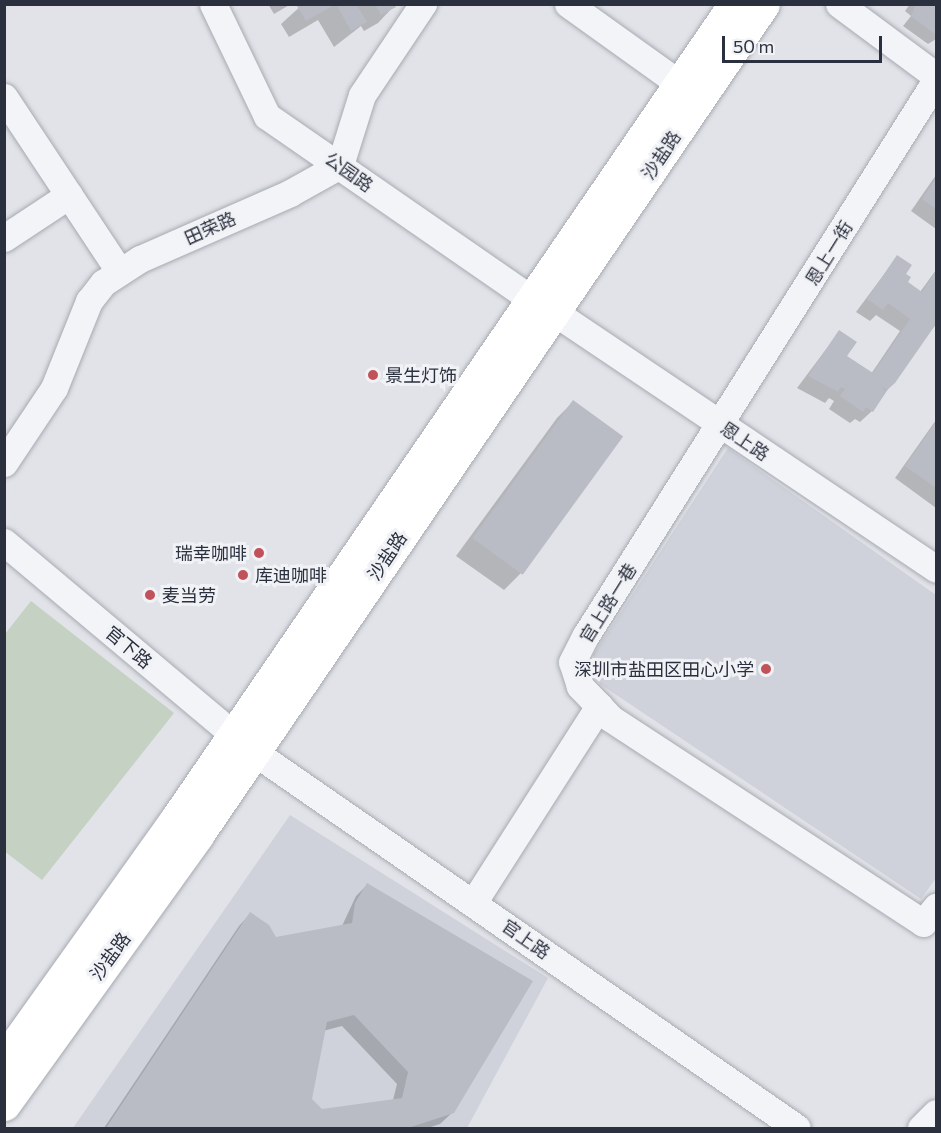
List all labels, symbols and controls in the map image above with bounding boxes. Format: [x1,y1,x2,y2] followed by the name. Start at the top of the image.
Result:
[725,24,886,62] scale bar
[733,35,774,57] text: 50 m
[637,127,685,183] street label: 沙盐路
[321,148,377,196] street label: 公园路
[181,207,239,249] street label: 田荣路
[801,217,857,289] street label: 恩上一街
[385,364,457,386] place label: 景生灯饰
[366,368,380,382] marker: 景生灯饰
[717,417,773,465] street label: 恩上路
[363,528,411,584] street label: 沙盐路
[175,542,247,564] place label: 瑞幸咖啡
[252,546,266,560] marker: 瑞幸咖啡
[575,559,641,647] street label: 官上路一巷
[255,564,327,586] place label: 库迪咖啡
[236,568,250,582] marker: 库迪咖啡
[162,584,216,606] place label: 麦当劳
[143,588,157,602] marker: 麦当劳
[101,621,157,673] street label: 官下路
[574,658,754,680] place label: 深圳市盐田区田心小学
[759,662,773,676] marker: 深圳市盐田区田心小学
[498,915,554,963] street label: 官上路
[85,928,135,984] street label: 沙盐路

